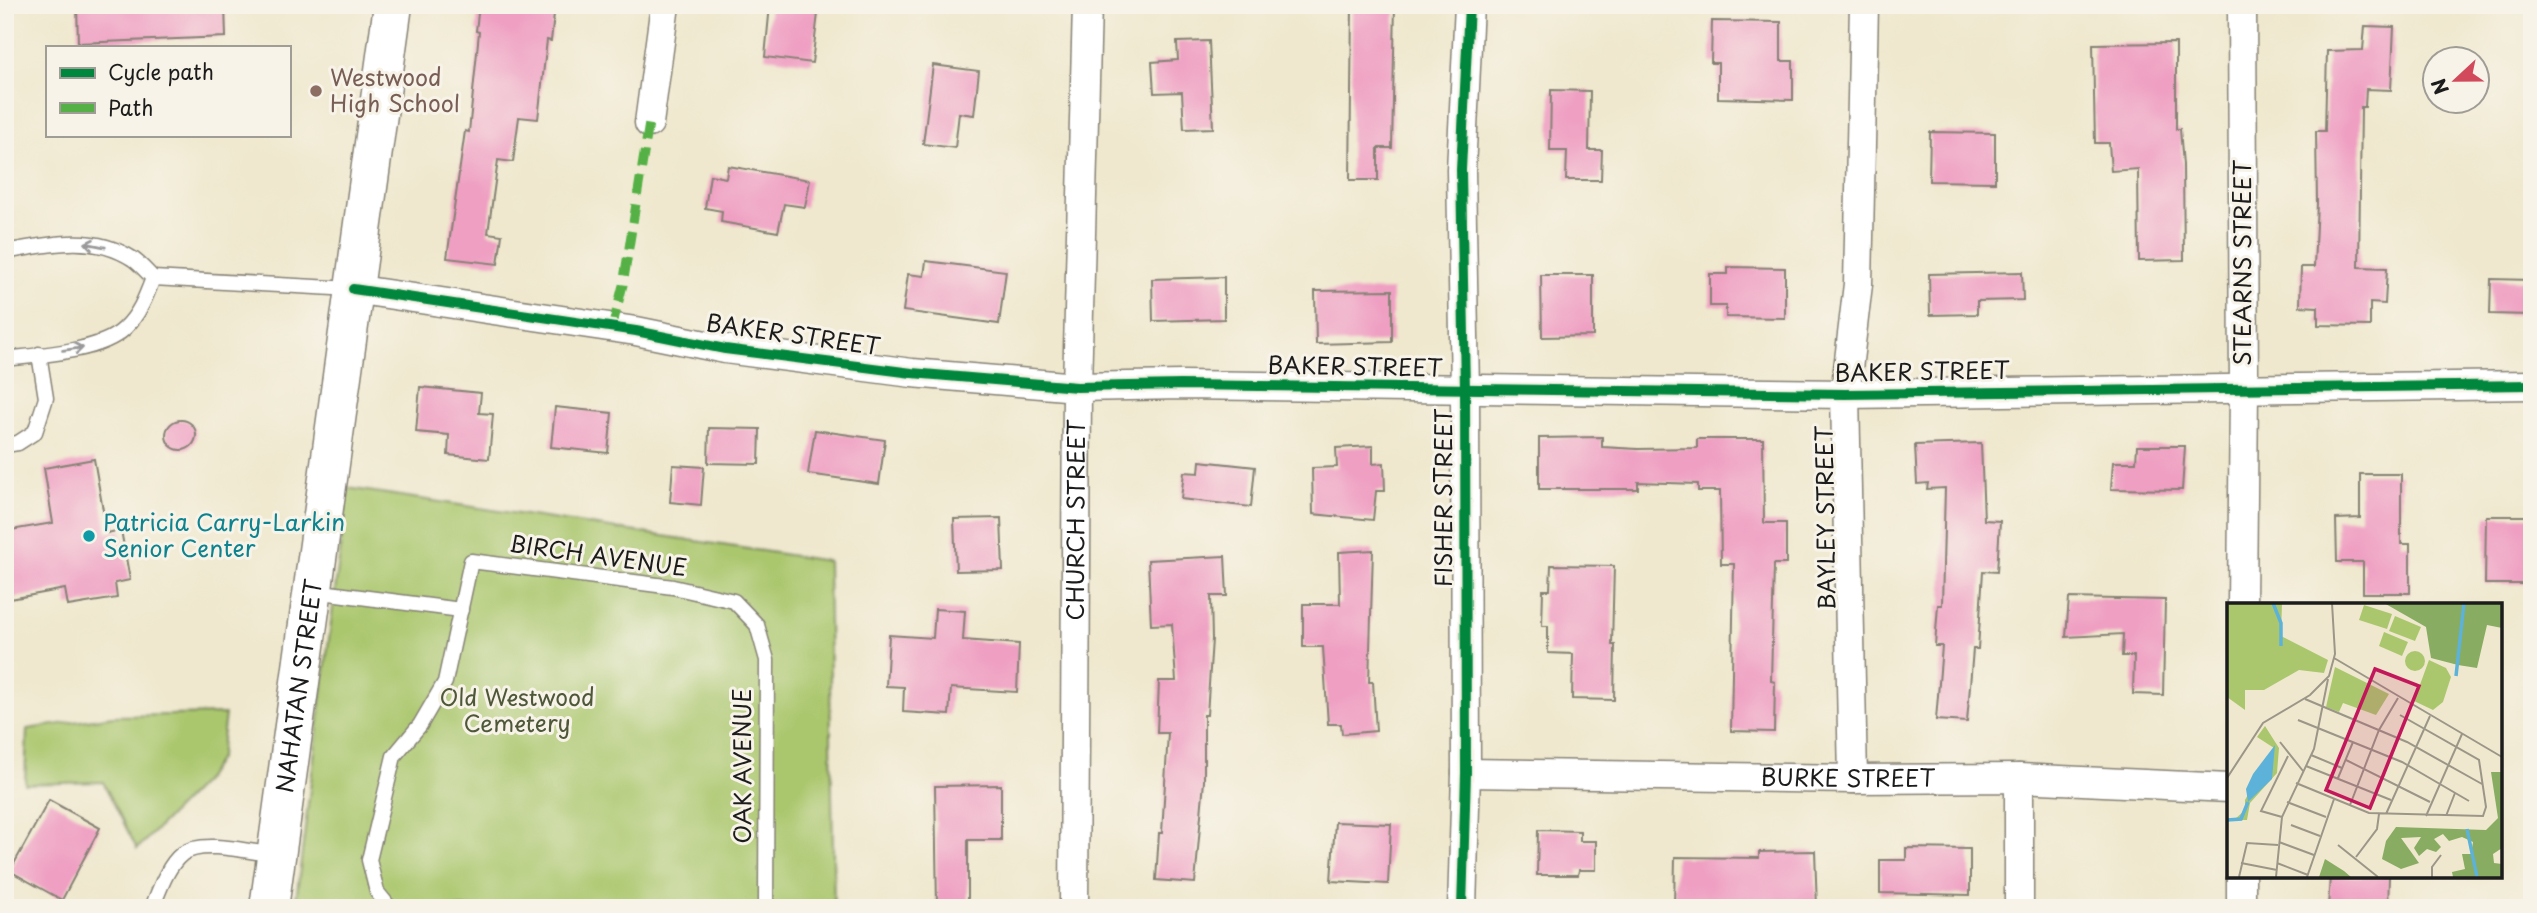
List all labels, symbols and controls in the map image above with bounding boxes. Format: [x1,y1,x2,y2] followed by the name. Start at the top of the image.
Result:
[46,46,290,136] legend
[2422,46,2492,116] north arrow
[108,55,214,87] text: Cycle path
[330,59,460,120] place label: Westwood High School
[2424,75,2455,99] text: N
[308,83,324,99] marker: Westwood High School
[108,91,153,123] text: Path
[2224,160,2259,366] street label: STEARNS STREET
[84,238,107,251] one-way arrow
[704,304,883,363] street label: BAKER STREET
[61,343,84,356] one-way arrow
[1267,346,1443,385] street label: BAKER STREET
[1834,351,2010,390] street label: BAKER STREET
[1425,409,1460,587] street label: FISHER STREET
[1057,419,1093,621] street label: CHURCH STREET
[1805,425,1844,611] street label: BAYLEY STREET
[103,504,345,565] place label: Patricia Carry-Larkin Senior Center
[507,525,689,584] street label: BIRCH AVENUE
[81,528,97,544] marker: Patricia Carry-Larkin Senior Center
[266,577,330,795] street label: NAHATAN STREET
[2227,603,2502,878] inset map
[439,679,595,740] park label: Old Westwood Cemetery
[724,688,759,844] street label: OAK AVENUE
[1760,759,1936,795] street label: BURKE STREET

